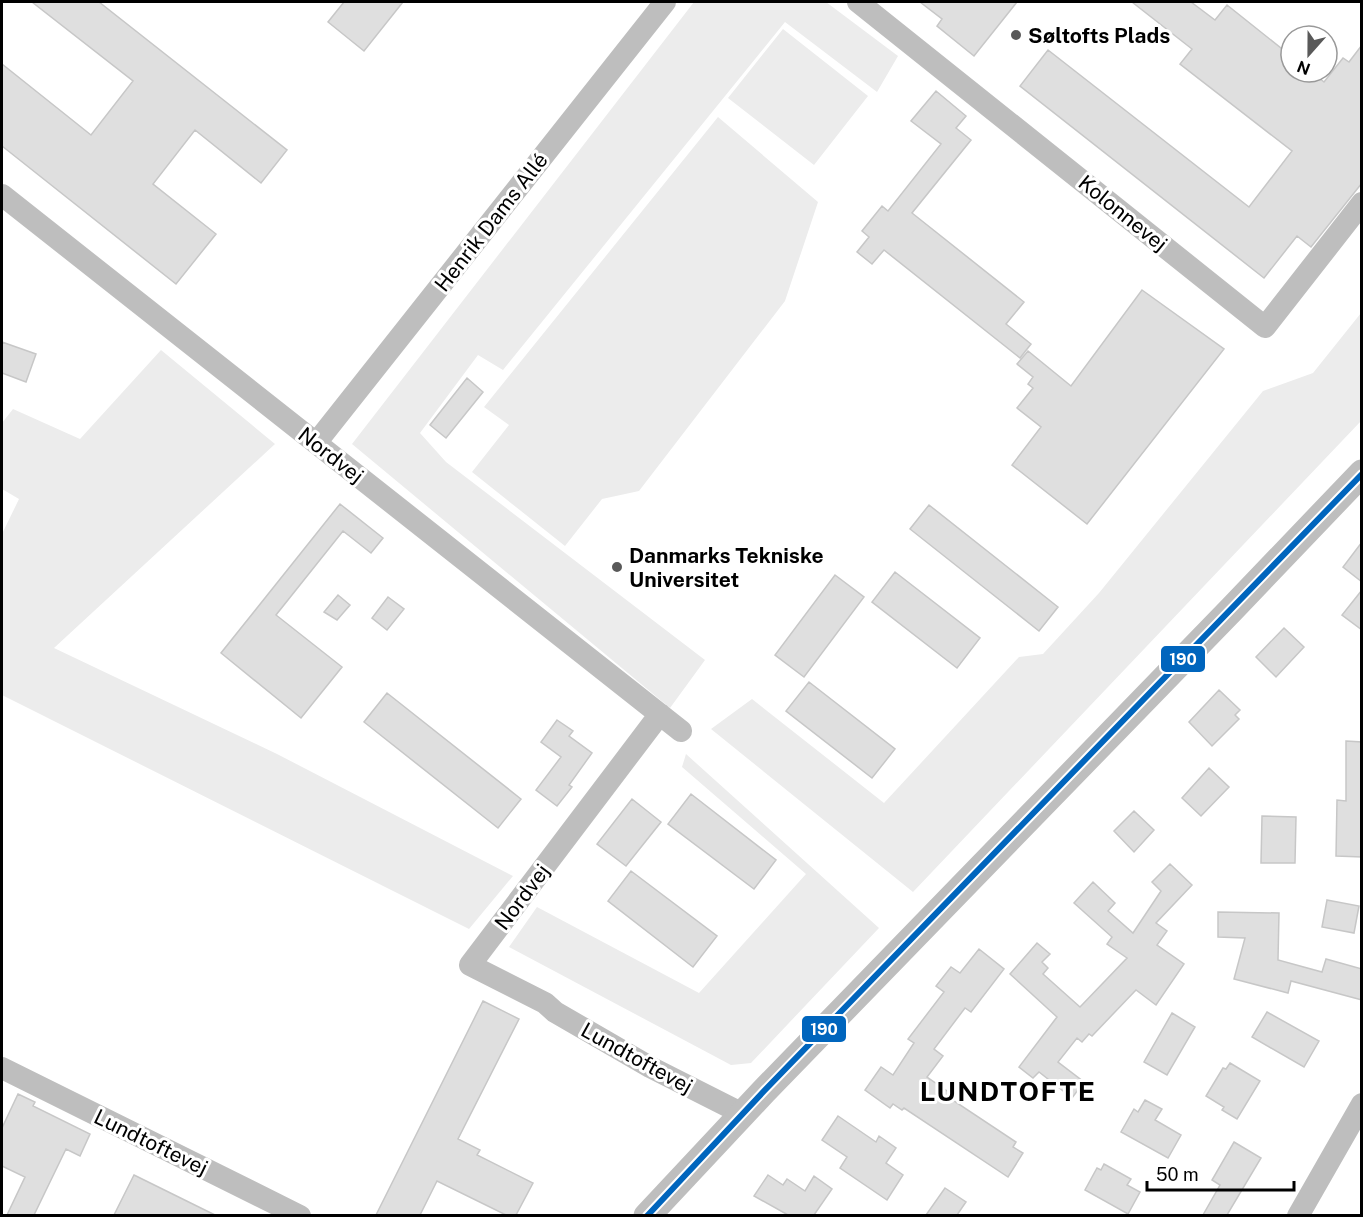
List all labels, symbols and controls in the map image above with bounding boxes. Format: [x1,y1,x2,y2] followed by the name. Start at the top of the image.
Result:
[1028,23,1170,48] place label: Søltofts Plads
[1279,24,1339,84] north arrow
[1009,28,1023,42] marker: Søltofts Plads
[1295,56,1313,79] text: N
[429,148,553,296] street label: Henrik Dams Allé
[1074,170,1172,256] street label: Kolonnevej
[293,422,369,488] street label: Nordvej
[629,543,824,592] place label: Danmarks Tekniske Universitet
[610,560,624,574] marker: Danmarks Tekniske Universitet
[1160,645,1206,673] line badge: 190
[1169,650,1197,669] text: 190
[489,859,555,935] street label: Nordvej
[801,1015,847,1043] line badge: 190
[577,1017,697,1099] street label: Lundtoftevej
[810,1020,838,1039] text: 190
[920,1075,1096,1107] district label: LUNDTOFTE
[90,1104,212,1180] street label: Lundtoftevej
[1147,1154,1294,1192] scale bar
[1156,1164,1199,1185] text: 50 m

